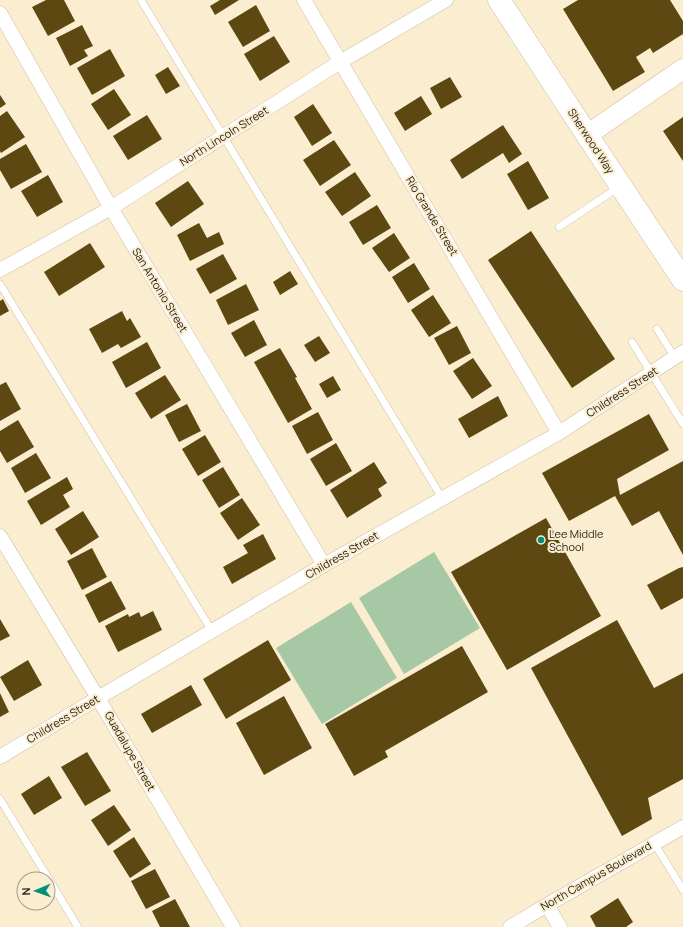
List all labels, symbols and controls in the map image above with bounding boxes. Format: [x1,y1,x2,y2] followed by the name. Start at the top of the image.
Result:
[177,102,271,169] street label: North Lincoln Street
[565,105,618,176] street label: Sherwood Way
[403,173,462,258] street label: Rio Grande Street
[129,245,192,335] street label: San Antonio Street
[583,363,660,420] street label: Childress Street
[549,526,604,554] place label: Lee Middle School
[302,527,381,582] street label: Childress Street
[536,535,546,545] marker: Lee Middle School
[24,691,102,746] street label: Childress Street
[102,708,159,793] street label: Guadalupe Street
[538,838,654,914] street label: North Campus Boulevard
[16,871,56,911] north arrow
[18,887,33,896] text: N

